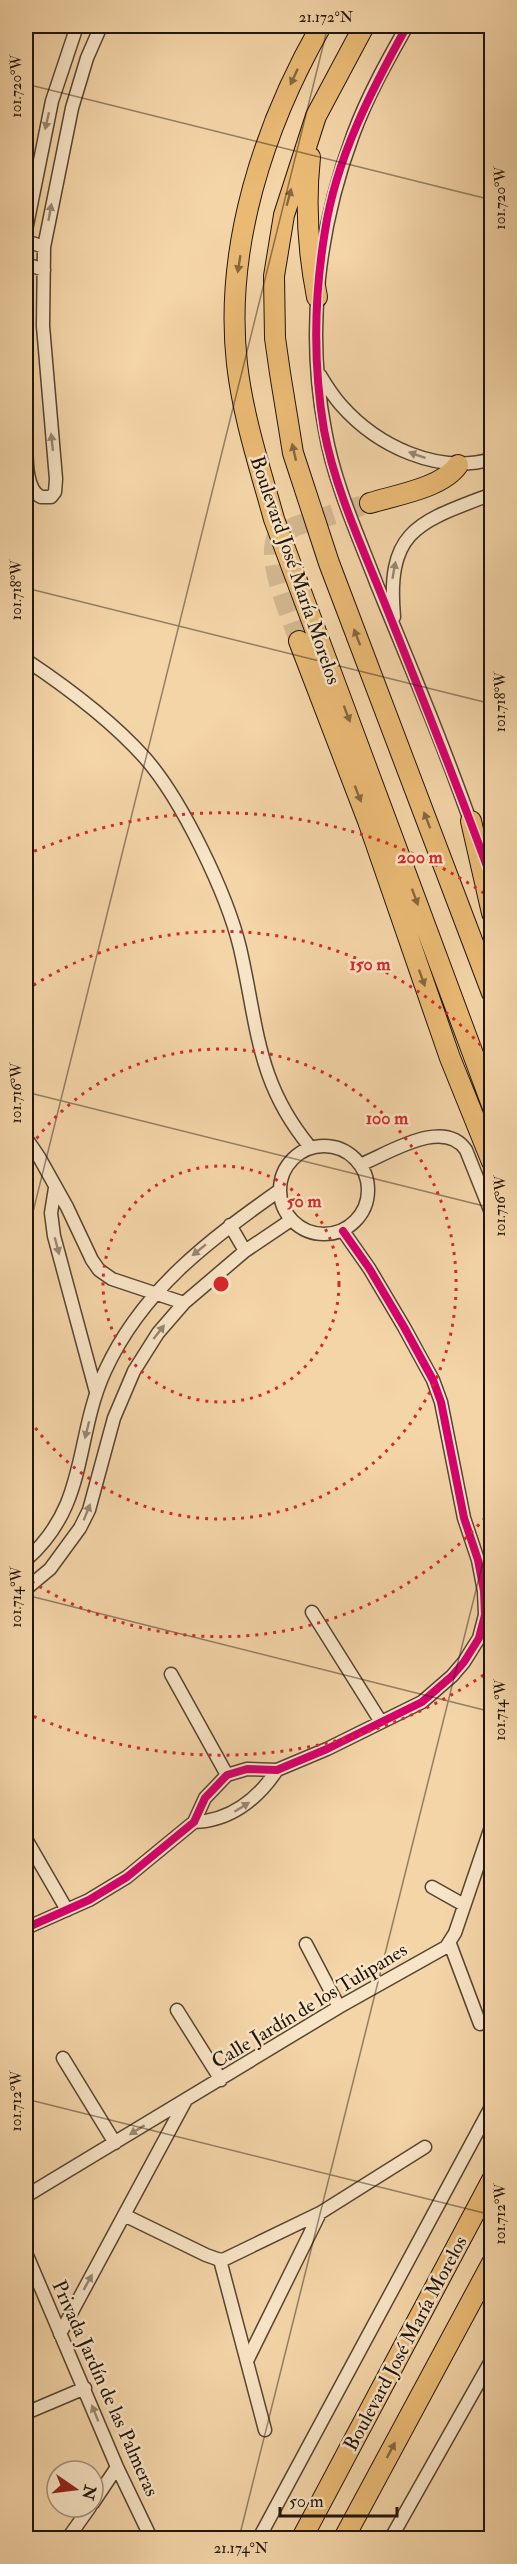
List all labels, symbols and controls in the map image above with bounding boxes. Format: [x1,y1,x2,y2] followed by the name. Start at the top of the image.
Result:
[299,8,354,27] text: 21.172°N
[7,54,26,118] text: 101.720°W
[289,69,298,86] one-way arrow
[41,112,51,130] one-way arrow
[491,166,510,230] text: 101.720°W
[285,188,294,206] one-way arrow
[46,203,55,222] one-way arrow
[234,254,243,273] one-way arrow
[47,433,57,452] one-way arrow
[288,443,298,461] one-way arrow
[408,450,426,459] one-way arrow
[245,453,346,688] street label: Boulevard José María Morelos
[7,559,26,620] text: 101.718°W
[390,560,399,579] one-way arrow
[351,627,361,645] one-way arrow
[491,671,510,732] text: 101.718°W
[342,705,352,723] one-way arrow
[354,785,363,803] one-way arrow
[422,811,432,829] one-way arrow
[397,846,444,869] text: 200 m
[410,888,420,906] one-way arrow
[349,953,392,976] text: 150 m
[418,969,428,987] one-way arrow
[7,1062,26,1123] text: 101.716°W
[366,1107,409,1130] text: 100 m
[491,1175,510,1236] text: 101.716°W
[287,1190,322,1213] text: 50 m
[53,1237,62,1255] one-way arrow
[191,1244,207,1257] one-way arrow
[211,1274,231,1294] centre of rings
[153,1325,165,1340] one-way arrow
[82,1421,92,1439] one-way arrow
[82,1502,92,1520] one-way arrow
[7,1566,26,1628] text: 101.714°W
[491,1679,510,1741] text: 101.714°W
[234,1801,250,1812] one-way arrow
[207,1937,412,2075] street label: Calle Jardín de los Tulipanes
[7,2070,26,2131] text: 101.712°W
[129,2124,145,2135] one-way arrow
[491,2183,510,2244] text: 101.712°W
[338,2231,473,2455] street label: Boulevard José María Morelos
[83,2274,93,2291] one-way arrow
[47,2276,165,2500] street label: Privada Jardín de las Palmeras
[90,2404,99,2422] one-way arrow
[386,2441,396,2458] one-way arrow
[45,2459,105,2519] north arrow
[280,2480,397,2518] scale bar
[77,2482,100,2502] text: N
[289,2490,324,2513] text: 50 m
[214,2539,269,2558] text: 21.174°N

